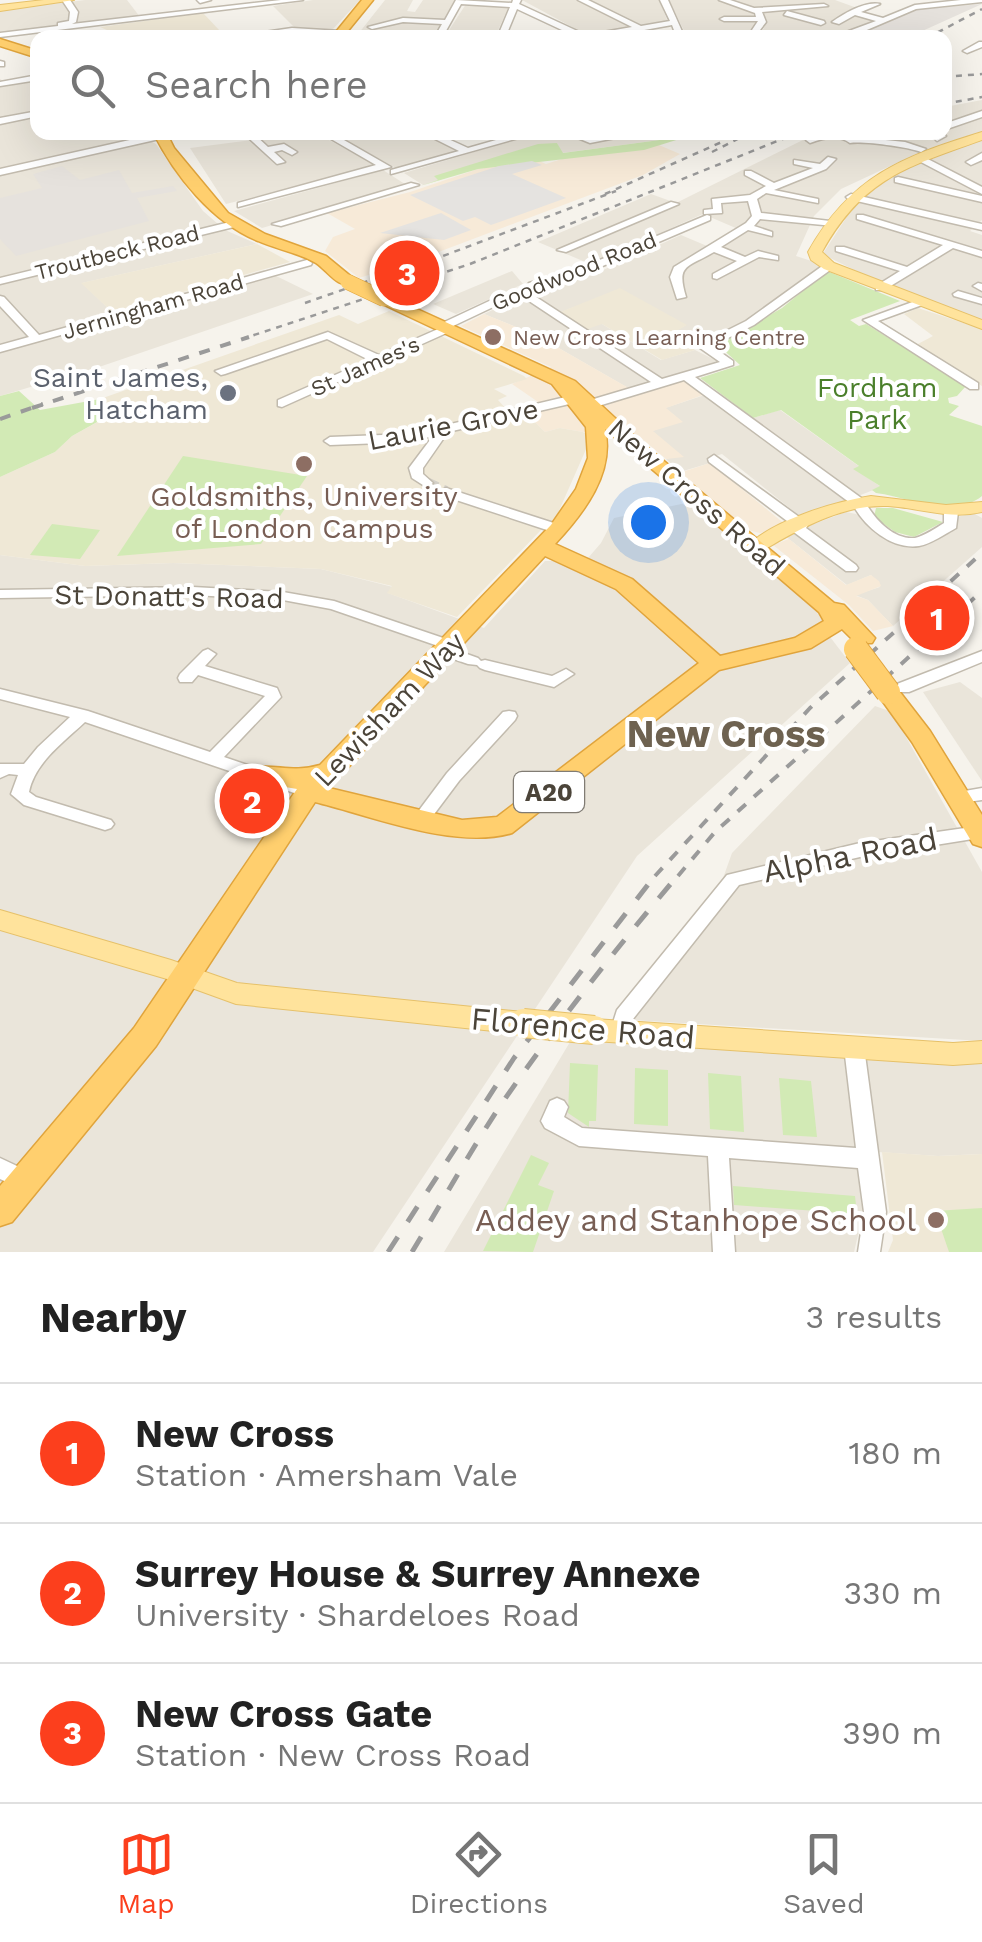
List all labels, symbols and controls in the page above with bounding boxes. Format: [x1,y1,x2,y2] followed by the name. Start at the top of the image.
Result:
[30,30,952,140] search box
[65,58,120,113] icon: search
[145,63,368,107] text: Search here
[32,220,202,285] street label: Troutbeck Road
[488,227,660,316] street label: Goodwood Road
[374,236,440,310] pin: 3
[60,269,246,344] street label: Jerningham Road
[513,325,805,350] place label: New Cross Learning Centre
[482,326,504,348] marker: New Cross Learning Centre
[307,331,423,402] street label: St James's
[33,361,208,426] place label: Saint James, Hatcham
[817,371,937,436] park label: Fordham Park
[217,382,239,404] marker: Saint James, Hatcham
[365,392,541,457] street label: Laurie Grove
[602,412,792,583] street label: New Cross Road
[293,453,315,475] marker: Goldsmiths, University of London Campus
[150,480,458,545] place label: Goldsmiths, University of London Campus
[623,497,674,548] your location
[54,578,284,615] street label: St Donatt's Road
[904,580,970,656] pin: 1
[307,625,472,793] street label: Lewisham Way
[626,712,826,756] district label: New Cross
[220,764,284,838] pin: 2
[514,772,584,812] road number: A20
[759,819,941,891] street label: Alpha Road
[469,999,697,1057] street label: Florence Road
[475,1201,916,1239] place label: Addey and Stanhope School
[925,1209,947,1231] marker: Addey and Stanhope School
[40,1293,187,1342] text: Nearby
[805,1298,942,1336] text: 3 results
[135,1412,334,1456] text: New Cross
[66,1434,79,1472] text: 1
[848,1434,942,1472] text: 180 m
[135,1456,518,1494] text: Station · Amersham Vale
[135,1552,701,1596] text: Surrey House & Surrey Annexe
[63,1574,82,1612] text: 2
[843,1574,942,1612] text: 330 m
[135,1596,580,1634] text: University · Shardeloes Road
[135,1692,432,1736] text: New Cross Gate
[63,1714,82,1752] text: 3
[842,1714,942,1752] text: 390 m
[135,1736,531,1774] text: Station · New Cross Road
[118,1827,175,1920] tab: Map
[410,1827,548,1920] tab: Directions
[783,1827,864,1920] tab: Saved

